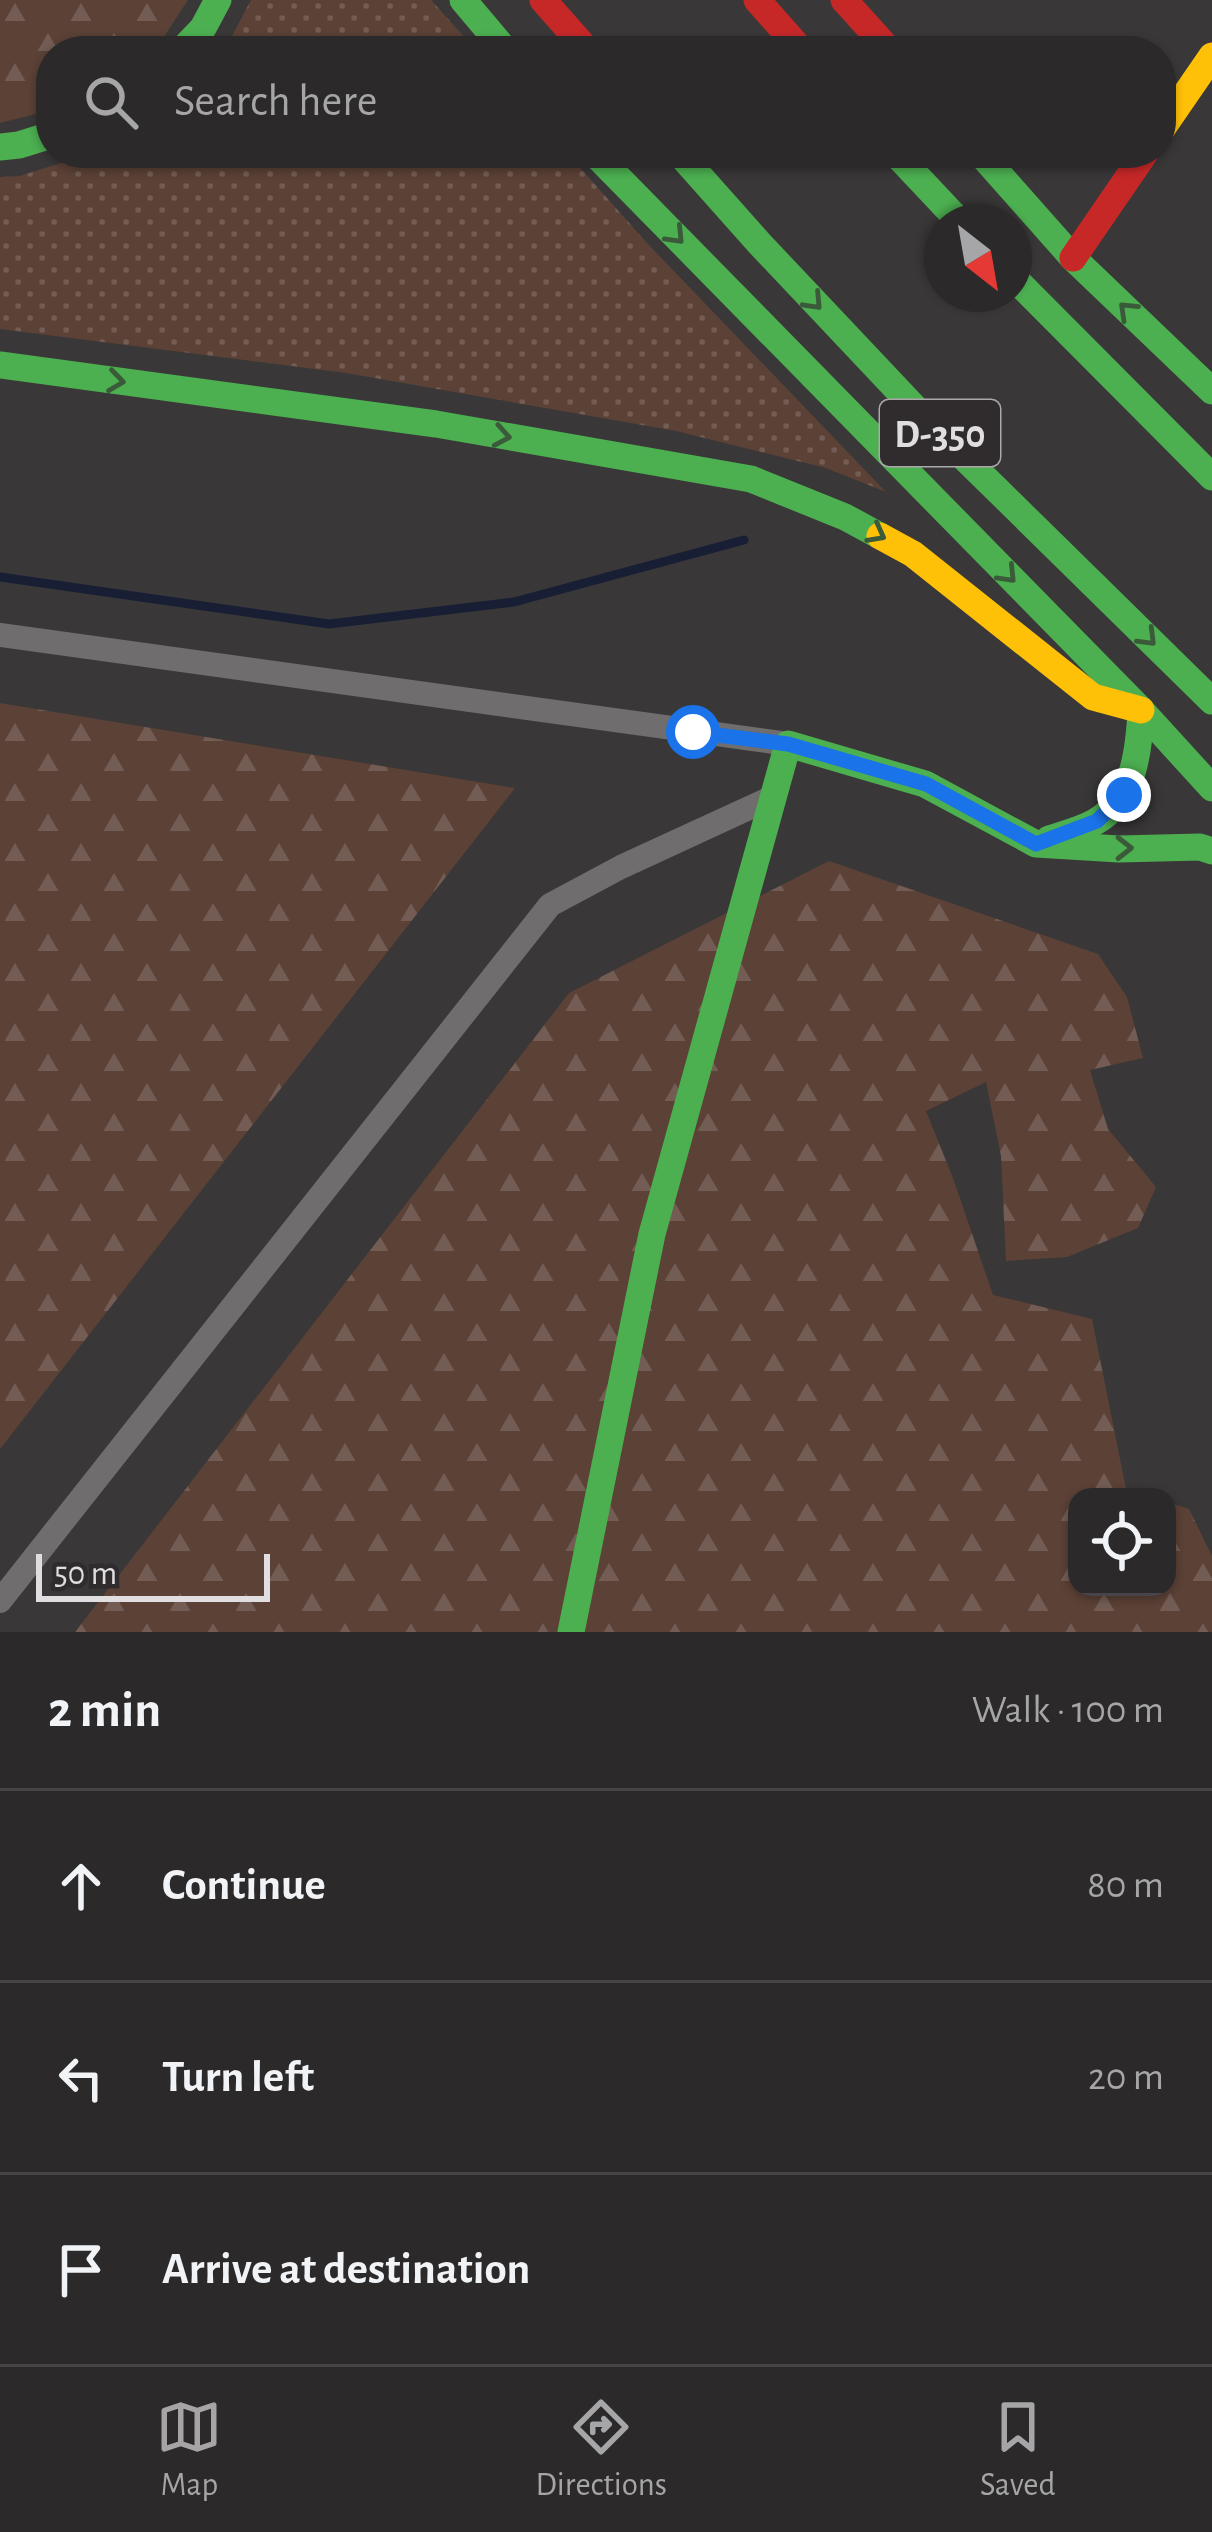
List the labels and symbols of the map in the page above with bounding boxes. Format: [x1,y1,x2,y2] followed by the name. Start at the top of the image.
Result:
[924,204,1032,312] north arrow
[662,222,684,244] one-way arrow
[800,288,822,309] one-way arrow
[1120,302,1141,324] one-way arrow
[106,367,126,393] one-way arrow
[880,400,1000,466] road number: D-350
[492,422,512,447] one-way arrow
[864,520,885,543] one-way arrow
[994,561,1016,583] one-way arrow
[1134,624,1156,646] one-way arrow
[666,705,720,759] route start
[1097,768,1151,822] route end
[1115,835,1134,861] one-way arrow
[36,1548,270,1601] scale bar

